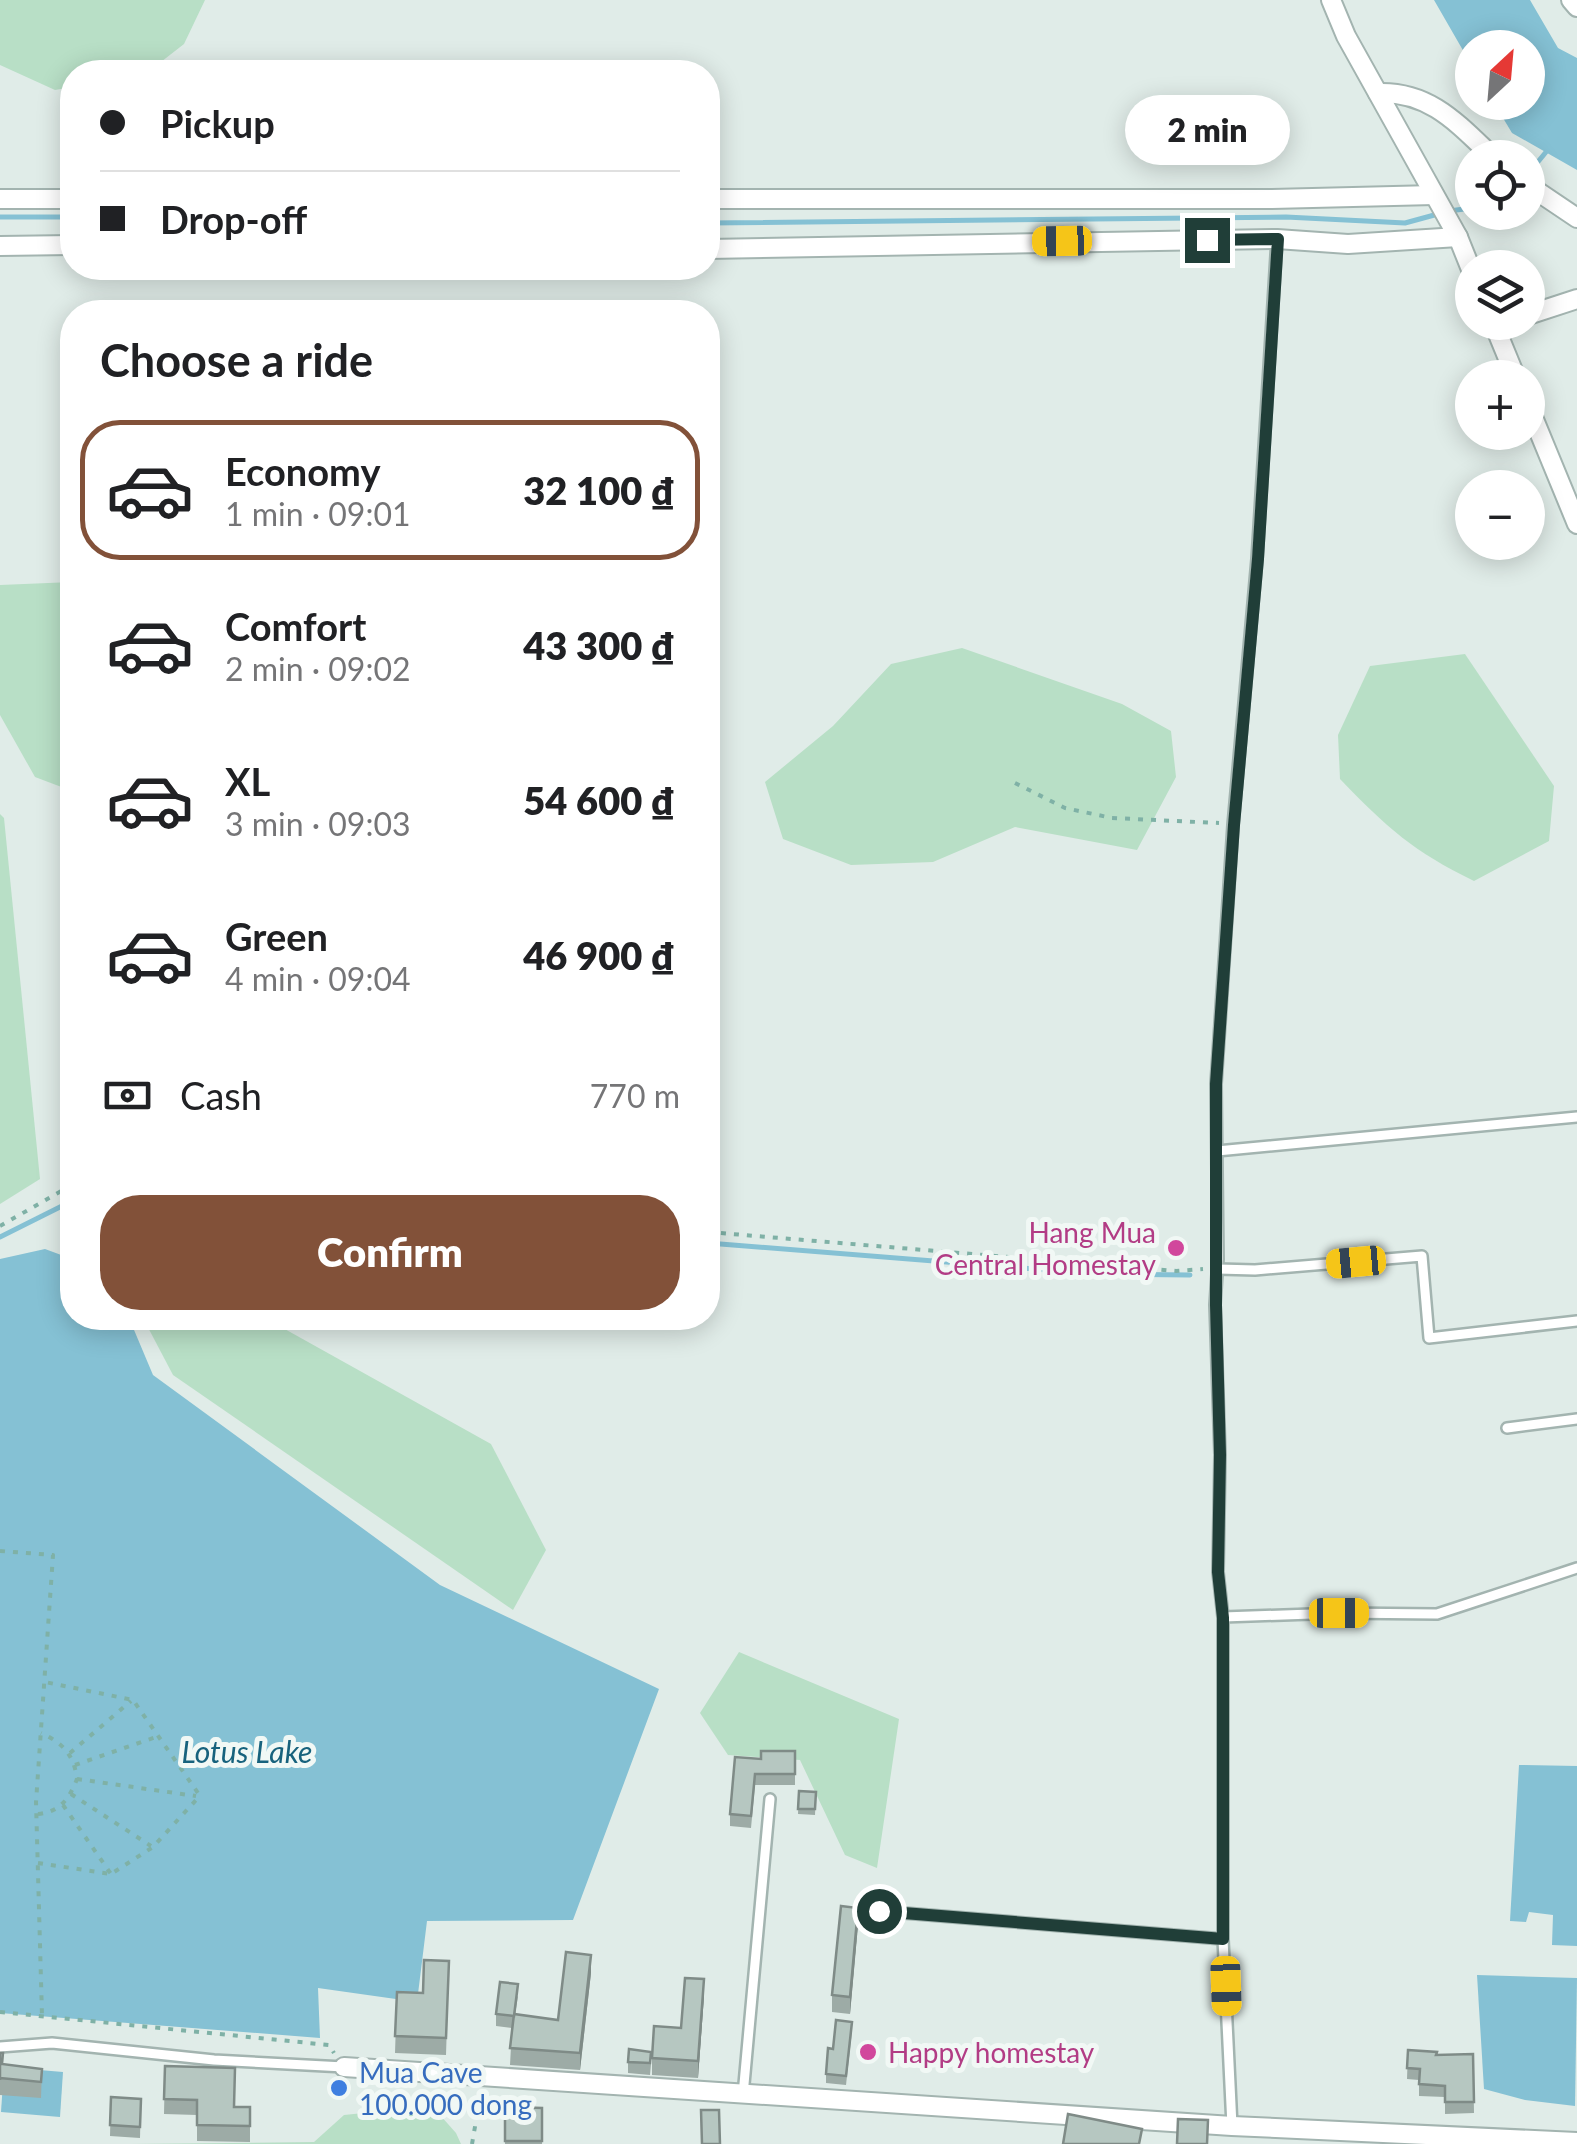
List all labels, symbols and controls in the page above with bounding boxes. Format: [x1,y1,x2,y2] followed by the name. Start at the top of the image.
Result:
[1455,30,1545,120] north arrow
[1455,30,1545,560] map controls
[1124,95,1290,165] callout: 2 min
[160,100,275,146] text: Pickup
[1168,110,1247,149] text: 2 min
[1455,140,1545,230] button: locate
[160,196,307,242] text: Drop-off
[1185,218,1230,263] route end
[1032,225,1092,257] car
[1455,250,1545,340] button: layers
[100,333,373,387] text: Choose a ride
[1455,360,1545,450] button: +
[105,445,195,535] icon: car
[225,448,380,494] text: Economy
[523,467,675,513] text: 32 100 ₫
[1455,470,1545,560] button: −
[225,494,411,533] text: 1 min · 09:01
[105,600,195,690] icon: car
[225,603,366,649] text: Comfort
[523,622,675,668] text: 43 300 ₫
[225,649,411,688] text: 2 min · 09:02
[105,755,195,845] icon: car
[225,758,270,804] text: XL
[523,777,675,823] text: 54 600 ₫
[225,804,411,843] text: 3 min · 09:03
[105,910,195,1000] icon: car
[225,913,328,959] text: Green
[523,932,675,978] text: 46 900 ₫
[225,959,411,998] text: 4 min · 09:04
[100,1068,155,1123] icon: cash
[180,1072,262,1118] text: Cash
[590,1076,680,1115] text: 770 m
[100,1195,680,1310] button: Confirm
[935,1215,1157,1281] place label: Hang Mua Central Homestay
[1165,1237,1187,1259] marker: Hang Mua Central Homestay
[1325,1244,1387,1280] car
[1309,1598,1369,1628] car
[182,1733,312,1769] water label: Lotus Lake
[857,1889,902,1934] route start
[1210,1955,1242,2017] car
[888,2035,1095,2069] place label: Happy homestay
[857,2041,879,2063] marker: Happy homestay
[359,2055,532,2121] place label: Mua Cave 100.000 dong
[328,2077,350,2099] marker: Mua Cave 100.000 dong

